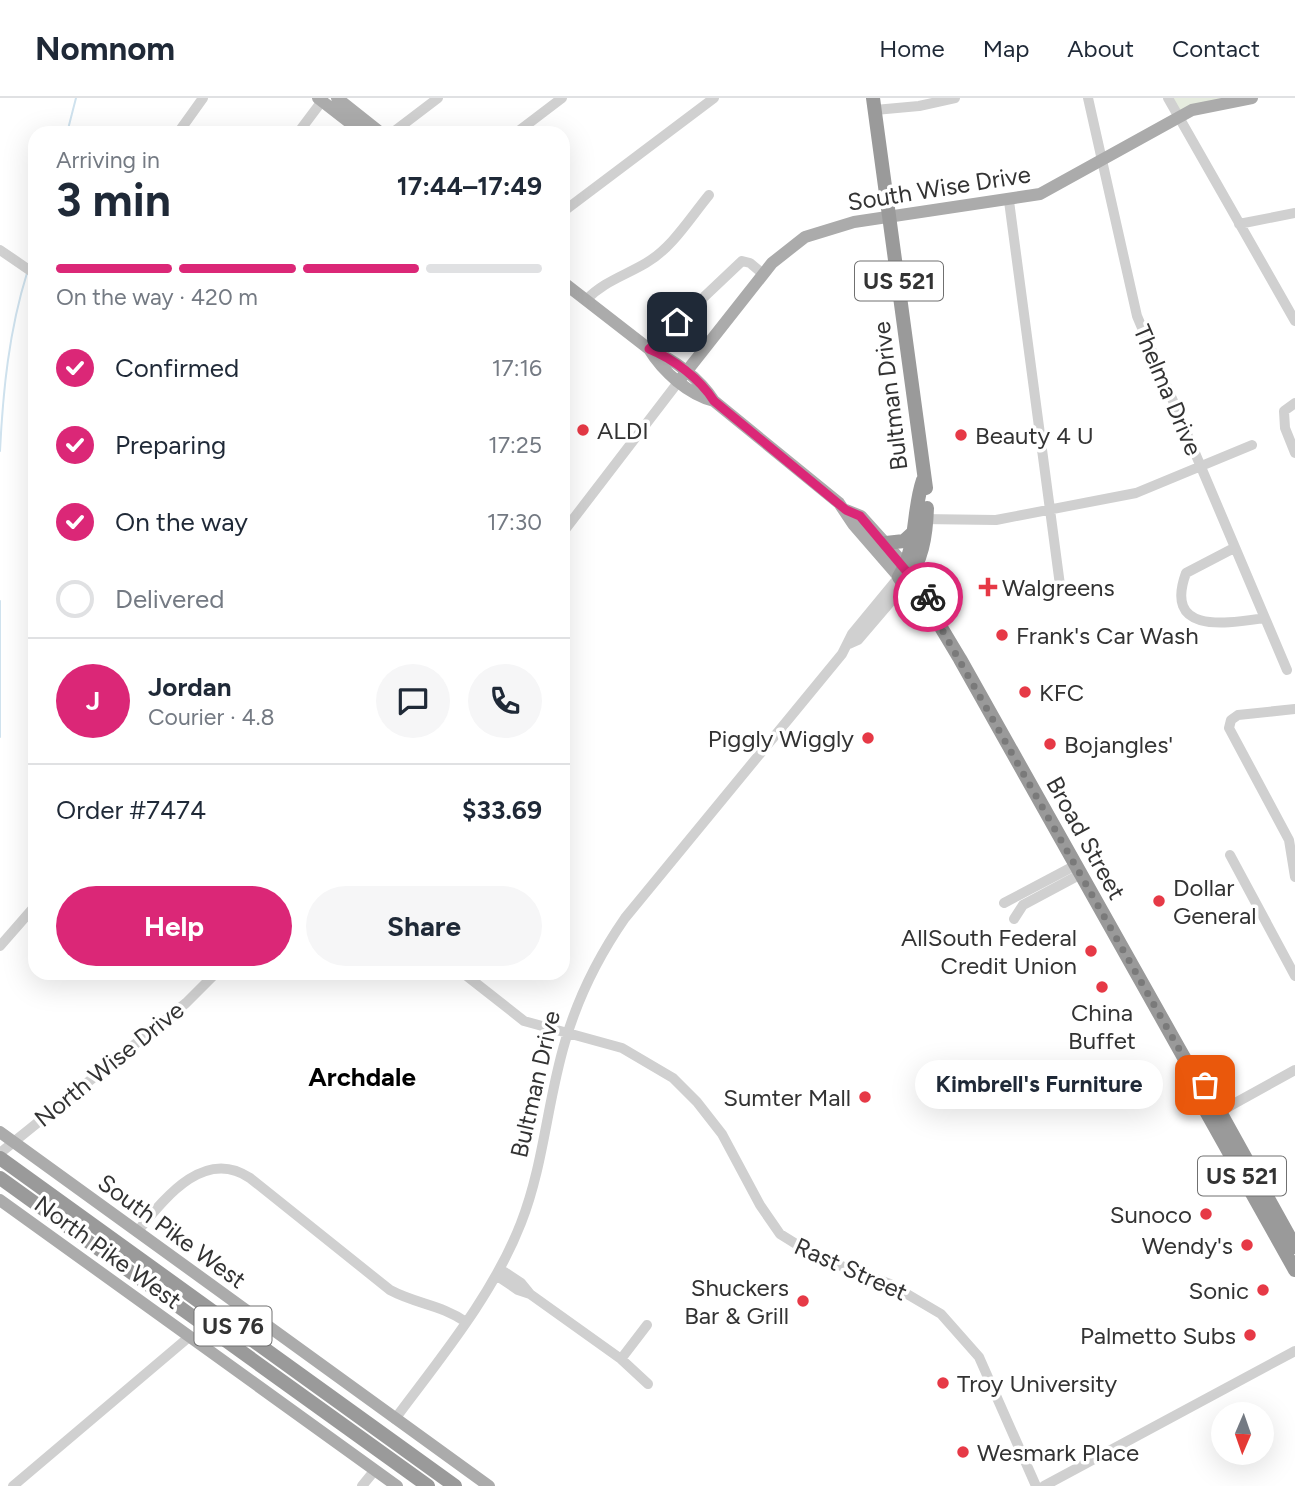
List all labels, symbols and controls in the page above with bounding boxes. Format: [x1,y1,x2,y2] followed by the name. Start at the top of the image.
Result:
[35,29,175,68] text: Nomnom
[879,34,945,63] text: Home
[983,34,1029,63] text: Map
[1067,34,1134,63] text: About
[1172,34,1260,63] text: Contact
[56,146,160,174] text: Arriving in
[845,159,1033,217] street label: South Wise Drive
[397,170,542,202] text: 17:44–17:49
[56,172,171,228] text: 3 min
[855,262,943,300] road number: US 521
[56,283,258,311] text: On the way · 420 m
[647,292,707,352] pin
[658,303,696,341] icon: home
[866,320,914,472] street label: Bultman Drive
[1127,320,1209,460] street label: Thelma Drive
[56,349,94,387] icon: check
[115,352,239,384] text: Confirmed
[492,354,542,382] text: 17:16
[597,416,649,445] place label: ALDI
[975,421,1094,450] place label: Beauty 4 U
[575,422,591,438] marker: ALDI
[56,426,94,464] icon: check
[953,427,969,443] marker: Beauty 4 U
[115,429,226,461] text: Preparing
[488,431,542,459] text: 17:25
[56,503,94,541] icon: check
[115,506,248,538] text: On the way
[487,508,542,536] text: 17:30
[893,562,963,632] courier
[1002,573,1115,602] place label: Walgreens
[909,578,947,616] icon: bike
[980,579,996,595] marker: Walgreens
[115,583,224,615] text: Delivered
[1016,621,1199,650] place label: Frank's Car Wash
[994,627,1010,643] marker: Frank's Car Wash
[376,664,450,738] button: chat
[468,664,542,738] button: phone
[148,671,231,703] text: Jordan
[1039,678,1084,707] place label: KFC
[1017,684,1033,700] marker: KFC
[86,685,100,717] text: J
[148,703,275,731] text: Courier · 4.8
[708,724,854,753] place label: Piggly Wiggly
[860,730,876,746] marker: Piggly Wiggly
[1064,730,1173,759] place label: Bojangles'
[1042,736,1058,752] marker: Bojangles'
[1040,771,1132,905] street label: Broad Street
[56,794,206,826] text: Order #7474
[462,794,542,826] text: $33.69
[1173,873,1256,930] place label: Dollar General
[56,886,292,966] button: Help
[306,886,542,966] button: Share
[1151,893,1167,909] marker: Dollar General
[901,923,1077,980] place label: AllSouth Federal Credit Union
[1083,943,1099,959] marker: AllSouth Federal Credit Union
[1094,979,1110,995] marker: China Buffet
[29,995,189,1133] street label: North Wise Drive
[1068,998,1136,1055] place label: China Buffet
[504,1008,566,1160] street label: Bultman Drive
[1175,1055,1235,1115] pin
[914,1060,1163,1110] callout: Kimbrell's Furniture
[308,1061,416,1093] district label: Archdale
[1186,1066,1224,1104] icon: bag
[936,1070,1142,1098] text: Kimbrell's Furniture
[723,1083,851,1112] place label: Sumter Mall
[857,1089,873,1105] marker: Sumter Mall
[1198,1156,1286,1196] road number: US 521
[92,1168,252,1294] street label: South Pike West
[29,1189,187,1315] street label: North Pike West
[1110,1200,1192,1229] place label: Sunoco
[1198,1206,1214,1222] marker: Sunoco
[790,1231,912,1307] street label: Rast Street
[1142,1231,1233,1260] place label: Wendy's
[1239,1237,1255,1253] marker: Wendy's
[684,1273,789,1330] place label: Shuckers Bar & Grill
[1188,1276,1249,1305] place label: Sonic
[1255,1282,1271,1298] marker: Sonic
[795,1293,811,1309] marker: Shuckers Bar & Grill
[194,1306,272,1345] road number: US 76
[1080,1321,1236,1350] place label: Palmetto Subs
[1242,1327,1258,1343] marker: Palmetto Subs
[957,1369,1118,1398] place label: Troy University
[935,1375,951,1391] marker: Troy University
[1211,1402,1274,1465] north arrow
[1211,1402,1274,1465] map controls
[977,1438,1139,1467] place label: Wesmark Place
[955,1444,971,1460] marker: Wesmark Place

